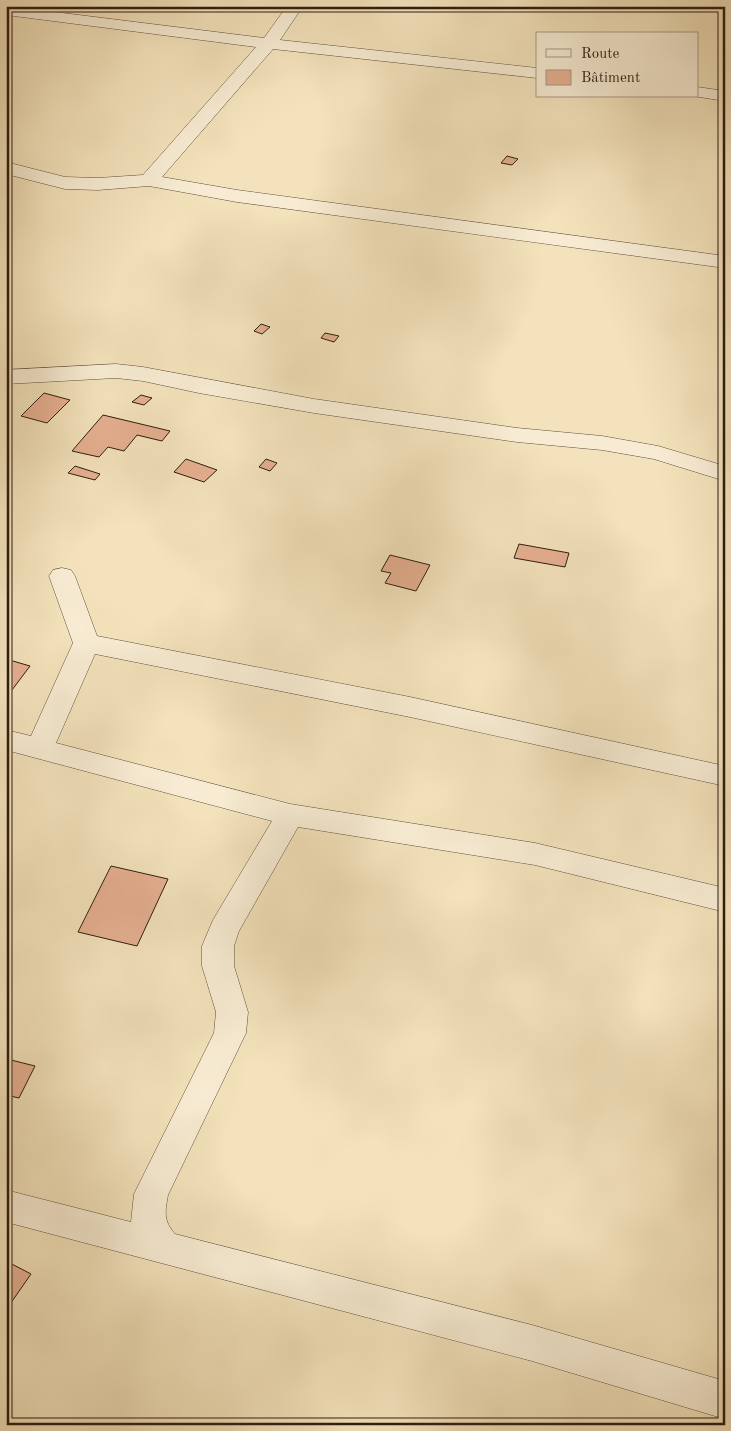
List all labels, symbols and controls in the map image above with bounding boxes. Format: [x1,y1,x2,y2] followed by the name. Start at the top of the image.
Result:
[536,32,698,98] legend
[581,47,619,62] text: Route
[581,71,640,86] text: Bâtiment

